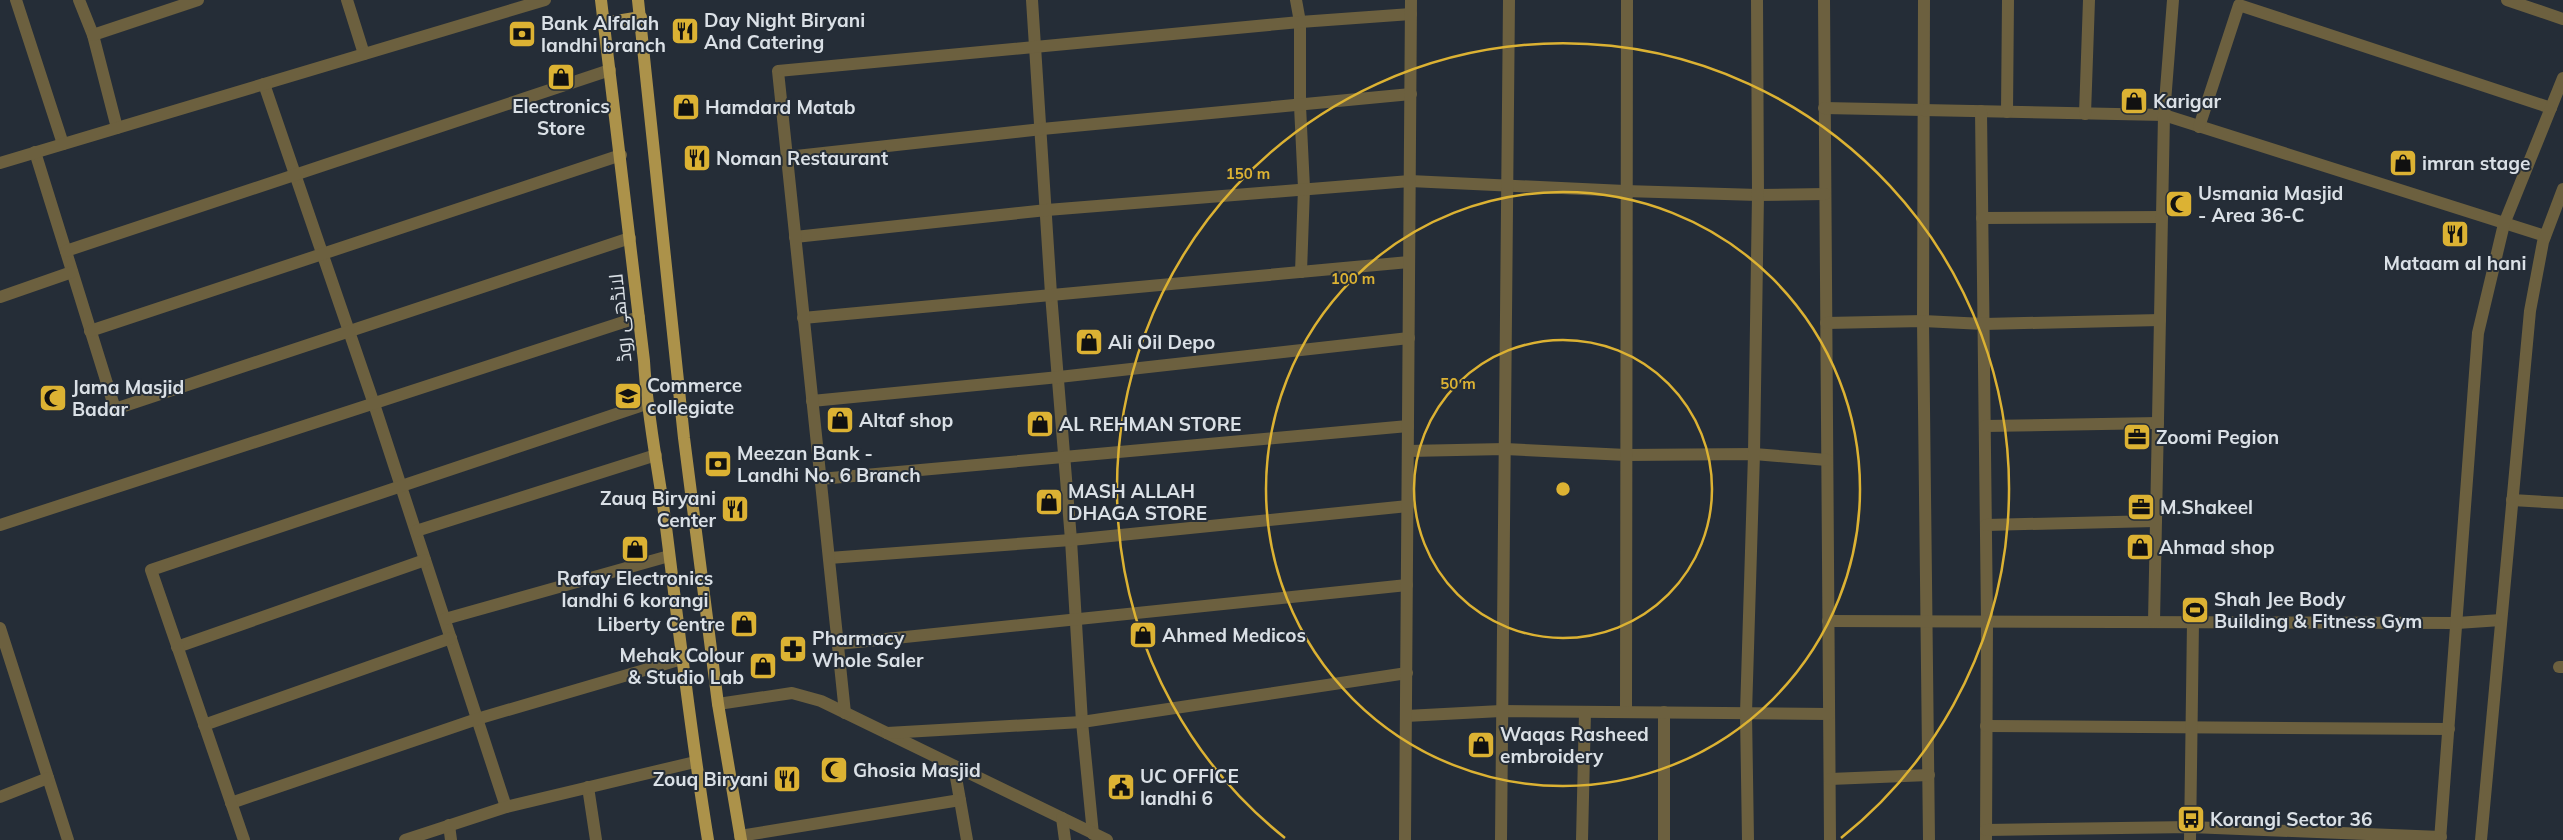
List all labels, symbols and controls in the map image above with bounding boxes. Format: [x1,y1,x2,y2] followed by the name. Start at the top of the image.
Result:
[704,8,865,54] place label: Day Night Biryani And Catering
[541,11,666,57] place label: Bank Alfalah landhi branch
[670,16,700,46] restaurant icon: Day Night Biryani And Catering
[507,19,537,49] bank icon: Bank Alfalah landhi branch
[546,62,576,92] shop icon: Electronics Store
[2119,86,2149,116] shop icon: Karigar
[2153,89,2221,113] place label: Karigar
[671,92,701,122] shop icon: Hamdard Matab
[512,94,610,140] place label: Electronics Store
[705,95,856,119] place label: Hamdard Matab
[682,143,712,173] restaurant icon: Noman Restaurant
[716,146,888,170] place label: Noman Restaurant
[2388,148,2418,178] shop icon: imran stage
[2422,151,2531,175] place label: imran stage
[1226,164,1270,183] text: 150 m
[2198,181,2343,227] place label: Usmania Masjid - Area 36-C
[2164,189,2194,219] mosque icon: Usmania Masjid - Area 36-C
[2440,219,2470,249] restaurant icon: Mataam al hani
[2384,251,2526,275] place label: Mataam al hani
[1331,269,1375,288] text: 100 m
[603,273,637,363] street label: لانڈھی روڈ
[1074,327,1104,357] shop icon: Ali Oil Depo
[1108,330,1215,354] place label: Ali Oil Depo
[647,373,742,419] place label: Commerce collegiate
[1440,374,1476,393] text: 50 m
[72,375,184,421] place label: Jama Masjid Badar
[613,381,643,411] school or university icon: Commerce collegiate
[38,383,68,413] mosque icon: Jama Masjid Badar
[825,405,855,435] shop icon: Altaf shop
[859,408,954,432] place label: Altaf shop
[1025,409,1055,439] shop icon: AL REHMAN STORE
[1059,412,1241,436] place label: AL REHMAN STORE
[2122,422,2152,452] office icon: Zoomi Pegion
[2156,425,2279,449] place label: Zoomi Pegion
[737,441,921,487] place label: Meezan Bank - Landhi No. 6 Branch
[703,449,733,479] bank icon: Meezan Bank - Landhi No. 6 Branch
[1068,479,1207,525] place label: MASH ALLAH DHAGA STORE
[1554,480,1572,498] centre of rings
[600,486,717,532] place label: Zauq Biryani Center
[1034,487,1064,517] shop icon: MASH ALLAH DHAGA STORE
[2126,492,2156,522] office icon: M.Shakeel
[720,494,750,524] restaurant icon: Zauq Biryani Center
[2160,495,2253,519] place label: M.Shakeel
[2125,532,2155,562] shop icon: Ahmad shop
[620,534,650,564] shop icon: Rafay Electronics landhi 6 korangi
[2159,535,2275,559] place label: Ahmad shop
[557,566,713,612] place label: Rafay Electronics landhi 6 korangi
[2214,587,2422,633] place label: Shah Jee Body Building & Fitness Gym
[2180,595,2210,625] sports icon: Shah Jee Body Building & Fitness Gym
[729,609,759,639] shop icon: Liberty Centre
[597,612,725,636] place label: Liberty Centre
[1128,620,1158,650] shop icon: Ahmed Medicos
[1162,623,1306,647] place label: Ahmed Medicos
[812,626,924,672] place label: Pharmacy Whole Saler
[778,634,808,664] pharmacy icon: Pharmacy Whole Saler
[620,643,745,689] place label: Mehak Colour & Studio Lab
[748,651,778,681] shop icon: Mehak Colour & Studio Lab
[1500,722,1649,768] place label: Waqas Rasheed embroidery
[1466,730,1496,760] shop icon: Waqas Rasheed embroidery
[819,755,849,785] mosque icon: Ghosia Masjid
[853,758,981,782] place label: Ghosia Masjid
[772,764,802,794] restaurant icon: Zouq Biryani
[1140,764,1239,810] place label: UC OFFICE landhi 6
[653,767,768,791] place label: Zouq Biryani
[1106,772,1136,802] public building icon: UC OFFICE landhi 6
[2176,804,2206,834] bus stop icon: Korangi Sector 36
[2210,807,2372,831] place label: Korangi Sector 36

